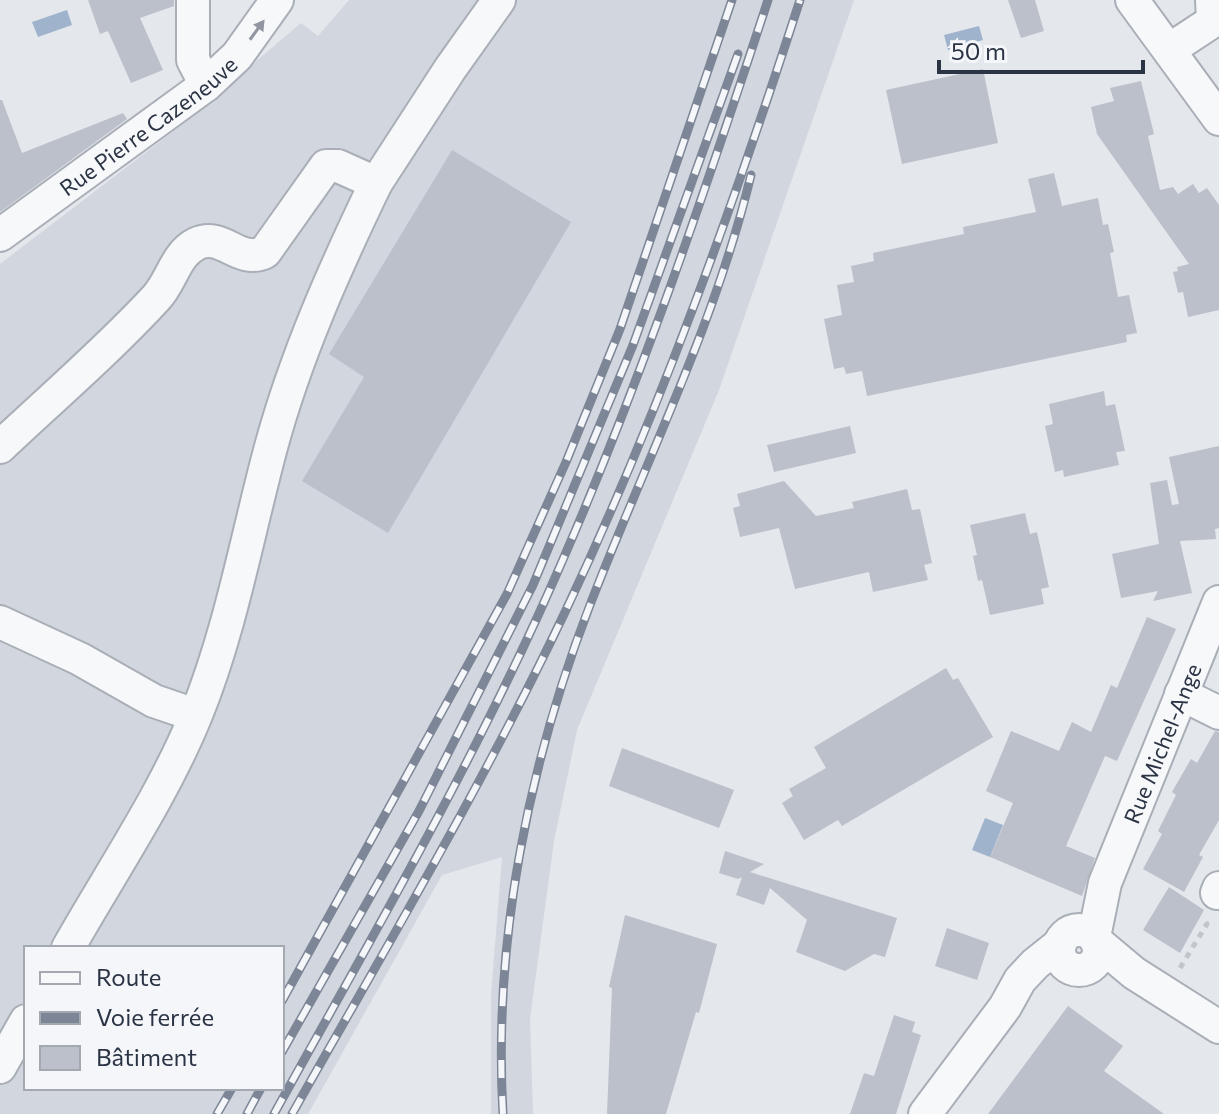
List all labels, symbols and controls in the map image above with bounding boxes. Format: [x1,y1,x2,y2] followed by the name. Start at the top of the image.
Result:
[249,19,265,41] one-way arrow
[939,24,1143,74] scale bar
[951,36,1006,65] text: 50 m
[54,50,242,201] street label: Rue Pierre Cazeneuve
[1117,659,1206,827] street label: Rue Michel-Ange
[24,946,284,1090] legend
[96,962,161,991] text: Route
[96,1002,214,1031] text: Voie ferrée
[96,1042,197,1071] text: Bâtiment

